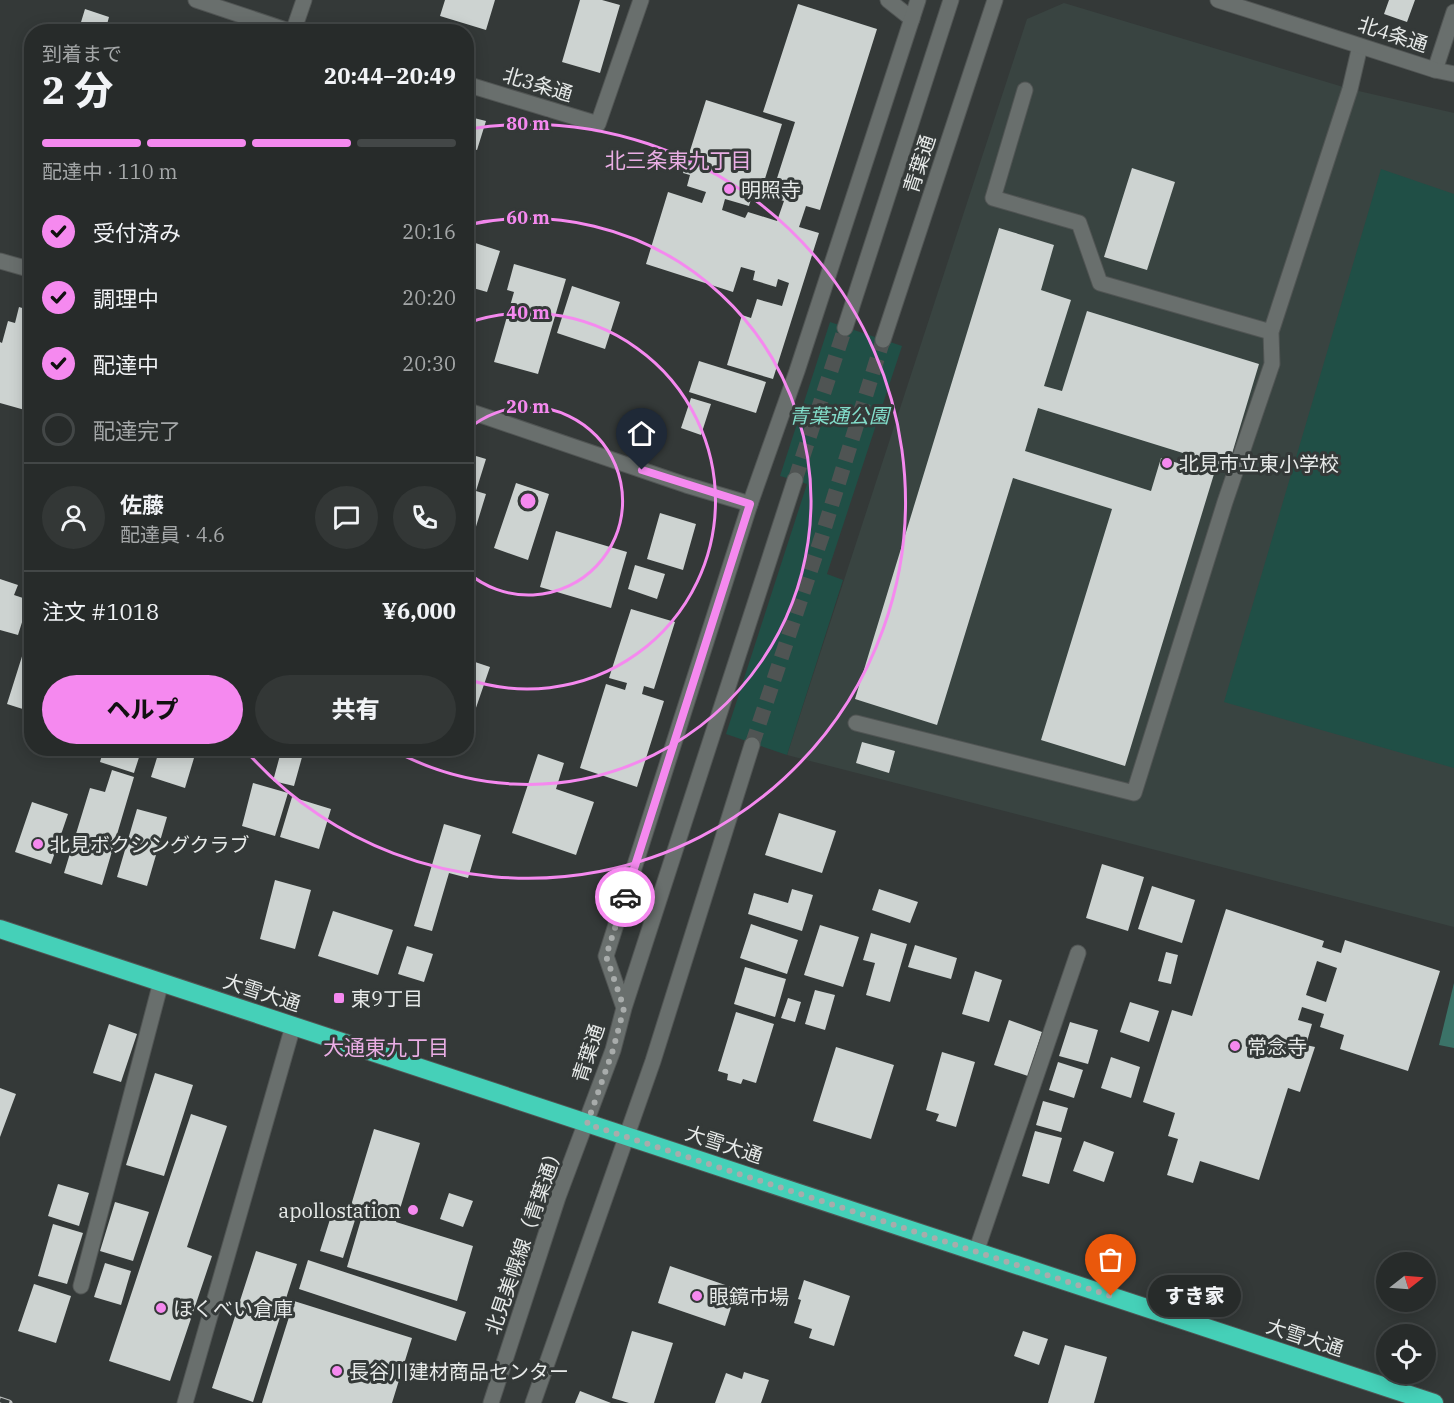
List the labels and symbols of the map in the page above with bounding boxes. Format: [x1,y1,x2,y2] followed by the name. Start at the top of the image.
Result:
[1355,10,1431,58] street label: 北4条通
[500,61,576,107] street label: 北3条通
[506,112,550,135] text: 80 m
[897,131,941,197] street label: 青葉通
[605,146,752,174] district label: 北三条東九丁目
[741,176,801,203] place label: 明照寺
[722,182,736,196] marker: 明照寺
[506,206,550,229] text: 60 m
[506,301,550,324] text: 40 m
[506,395,550,418] text: 20 m
[789,402,892,429] park label: 青葉通公園
[616,408,667,470] pin
[1179,450,1339,477] place label: 北見市立東小学校
[1160,456,1174,470] marker: 北見市立東小学校
[518,491,538,511] centre of rings
[50,831,250,858] place label: 北見ボクシングクラブ
[31,837,45,851] marker: 北見ボクシングクラブ
[595,867,655,927] courier
[220,967,304,1017] street label: 大雪大通
[351,985,423,1012] place label: 東9丁目
[332,991,346,1005] marker: 東9丁目
[566,1020,610,1086] street label: 青葉通
[323,1033,449,1061] district label: 大通東九丁目
[1247,1033,1307,1060] place label: 常念寺
[1228,1039,1242,1053] marker: 常念寺
[682,1119,766,1169] street label: 大雪大通
[479,1140,569,1338] street label: 北見美幌線（青葉通）
[278,1197,401,1224] place label: apollostation
[406,1203,420,1217] marker: apollostation
[1085,1234,1136,1296] pin
[1376,1252,1436,1312] north arrow
[1147,1275,1240,1317] callout: すき家
[709,1283,789,1310] place label: 眼鏡市場
[690,1289,704,1303] marker: 眼鏡市場
[173,1295,293,1322] place label: ほくべい倉庫
[154,1301,168,1315] marker: ほくべい倉庫
[1263,1312,1347,1362] street label: 大雪大通
[349,1358,569,1385] place label: 長谷川建材商品センター
[330,1364,344,1378] marker: 長谷川建材商品センター

